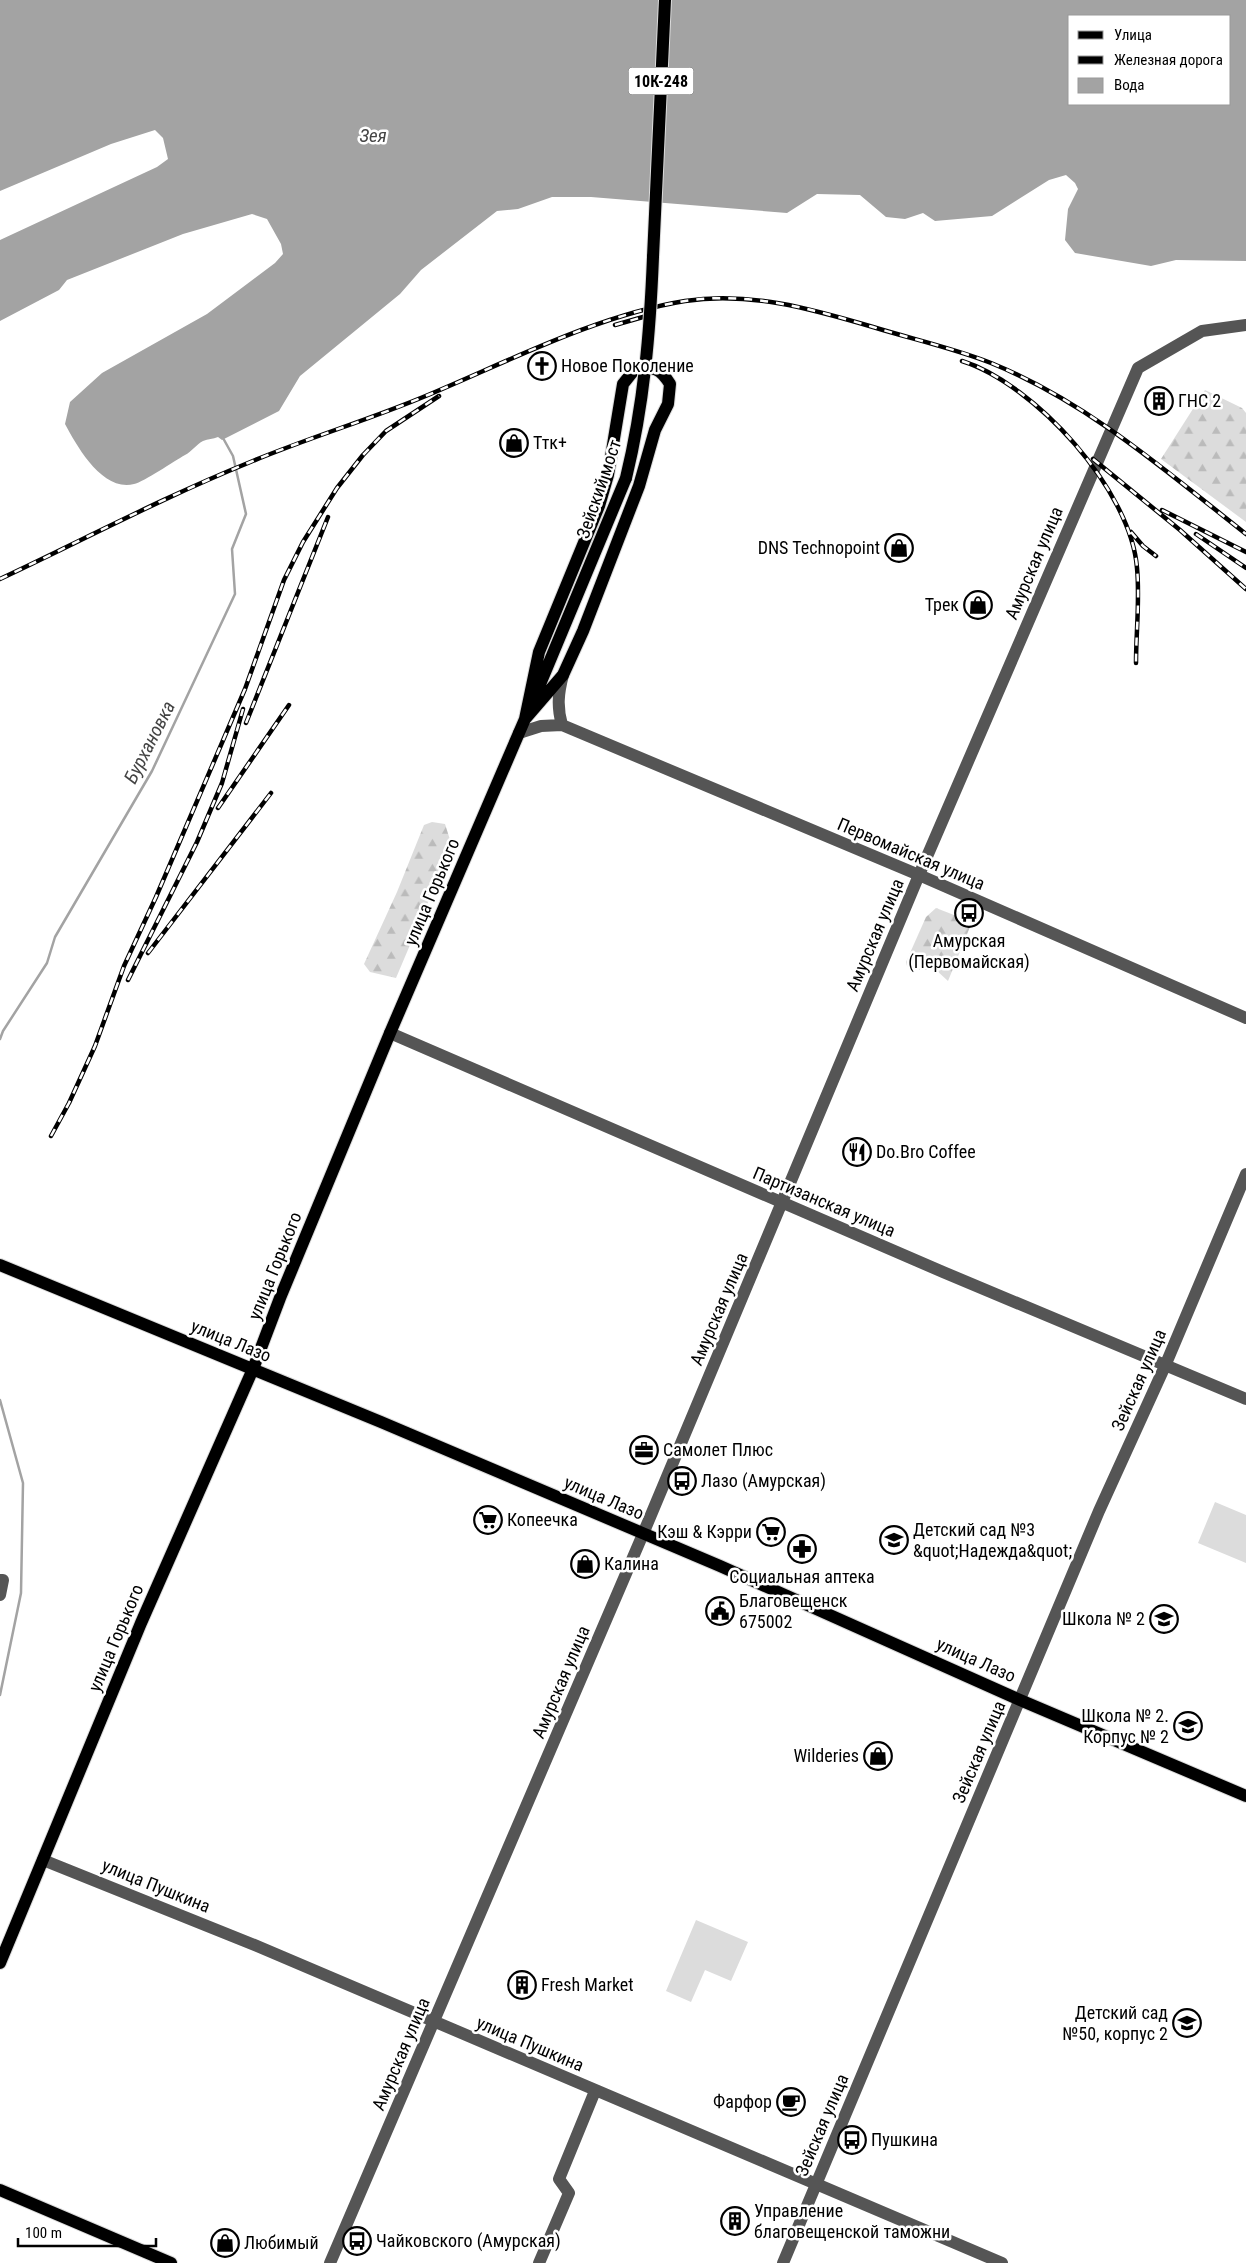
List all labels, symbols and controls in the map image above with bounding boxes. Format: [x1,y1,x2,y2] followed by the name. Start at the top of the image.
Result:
[1068,15,1231,105] legend
[1114,26,1152,44] text: Улица
[1114,51,1223,69] text: Железная дорога
[628,68,694,94] road number: 10К-248
[1114,76,1144,94] text: Вода
[359,124,387,147] water label: Зея
[527,351,557,381] church icon: Новое Поколение
[561,355,694,376] place label: Новое Поколение
[1144,386,1174,416] building icon: ГНС 2
[1178,390,1221,411] place label: ГНС 2
[499,428,529,458] shop icon: Ттк+
[533,432,567,453] place label: Ттк+
[572,436,625,541] street label: Зейский мост
[1000,503,1067,622] street label: Амурская улица
[884,533,914,563] shop icon: DNS Technopoint
[758,537,880,558] place label: DNS Technopoint
[963,590,993,620] shop icon: Трек
[925,594,959,615] place label: Трек
[119,697,180,787] water label: Бурхановка
[834,813,988,894] street label: Первомайская улица
[400,835,464,949] street label: улица Горького
[841,875,908,994] street label: Амурская улица
[954,898,984,928] bus stop icon: Амурская (Первомайская)
[908,930,1030,973] place label: Амурская (Первомайская)
[842,1137,872,1167] restaurant icon: Do.Bro Coffee
[876,1141,976,1162] place label: Do.Bro Coffee
[750,1162,899,1241] street label: Партизанская улица
[243,1209,306,1323] street label: улица Горького
[685,1249,752,1368] street label: Амурская улица
[188,1315,274,1366] street label: улица Лазо
[1107,1326,1170,1434] street label: Зейская улица
[629,1435,659,1465] office icon: Самолет Плюс
[663,1439,773,1460] place label: Самолет Плюс
[667,1466,697,1496] bus stop icon: Лазо (Амурская)
[701,1470,826,1492] place label: Лазо (Амурская)
[561,1471,647,1524] street label: улица Лазо
[473,1505,503,1535] supermarket icon: Копеечка
[507,1509,578,1530] place label: Копеечка
[756,1517,786,1547] supermarket icon: Кэш & Кэрри
[913,1519,1072,1561] place label: Детский сад №3 &quot;Надежда&quot;
[657,1521,752,1542] place label: Кэш & Кэрри
[879,1525,909,1555] school or university icon: Детский сад №3 &quot;Надежда&quot;
[787,1534,817,1564] pharmacy icon: Социальная аптека
[570,1549,600,1579] shop icon: Калина
[604,1553,659,1574] place label: Калина
[729,1566,875,1587] place label: Социальная аптека
[84,1581,148,1695] street label: улица Горького
[739,1590,848,1632] place label: Благовещенск 675002
[705,1596,735,1626] public building icon: Благовещенск 675002
[1149,1604,1179,1634] school or university icon: Школа № 2
[1062,1608,1145,1629] place label: Школа № 2
[527,1622,594,1741] street label: Амурская улица
[933,1633,1019,1686] street label: улица Лазо
[948,1698,1009,1806] street label: Зейская улица
[1081,1705,1169,1747] place label: Школа № 2. Корпус № 2
[1173,1711,1203,1741] school or university icon: Школа № 2. Корпус № 2
[863,1741,893,1771] shop icon: Wilderies
[793,1745,859,1766] place label: Wilderies
[99,1854,213,1917] street label: улица Пушкина
[507,1970,537,2000] building icon: Fresh Market
[541,1974,634,1995] place label: Fresh Market
[367,1994,434,2113] street label: Амурская улица
[1062,2002,1168,2044] place label: Детский сад №50, корпус 2
[1172,2008,1202,2038] school or university icon: Детский сад №50, корпус 2
[473,2011,587,2076] street label: улица Пушкина
[791,2071,852,2179] street label: Зейская улица
[776,2087,806,2117] cafe icon: Фарфор
[713,2091,772,2112] place label: Фарфор
[837,2125,867,2155] bus stop icon: Пушкина
[871,2129,938,2150] place label: Пушкина
[754,2200,950,2242] place label: Управление благовещенской таможни
[720,2206,750,2236] building icon: Управление благовещенской таможни
[18,2216,155,2248] scale bar
[25,2224,62,2242] text: 100 m
[342,2226,372,2256] bus stop icon: Чайковского (Амурская)
[210,2228,240,2258] shop icon: Любимый
[376,2230,561,2252] place label: Чайковского (Амурская)
[244,2232,319,2253] place label: Любимый

